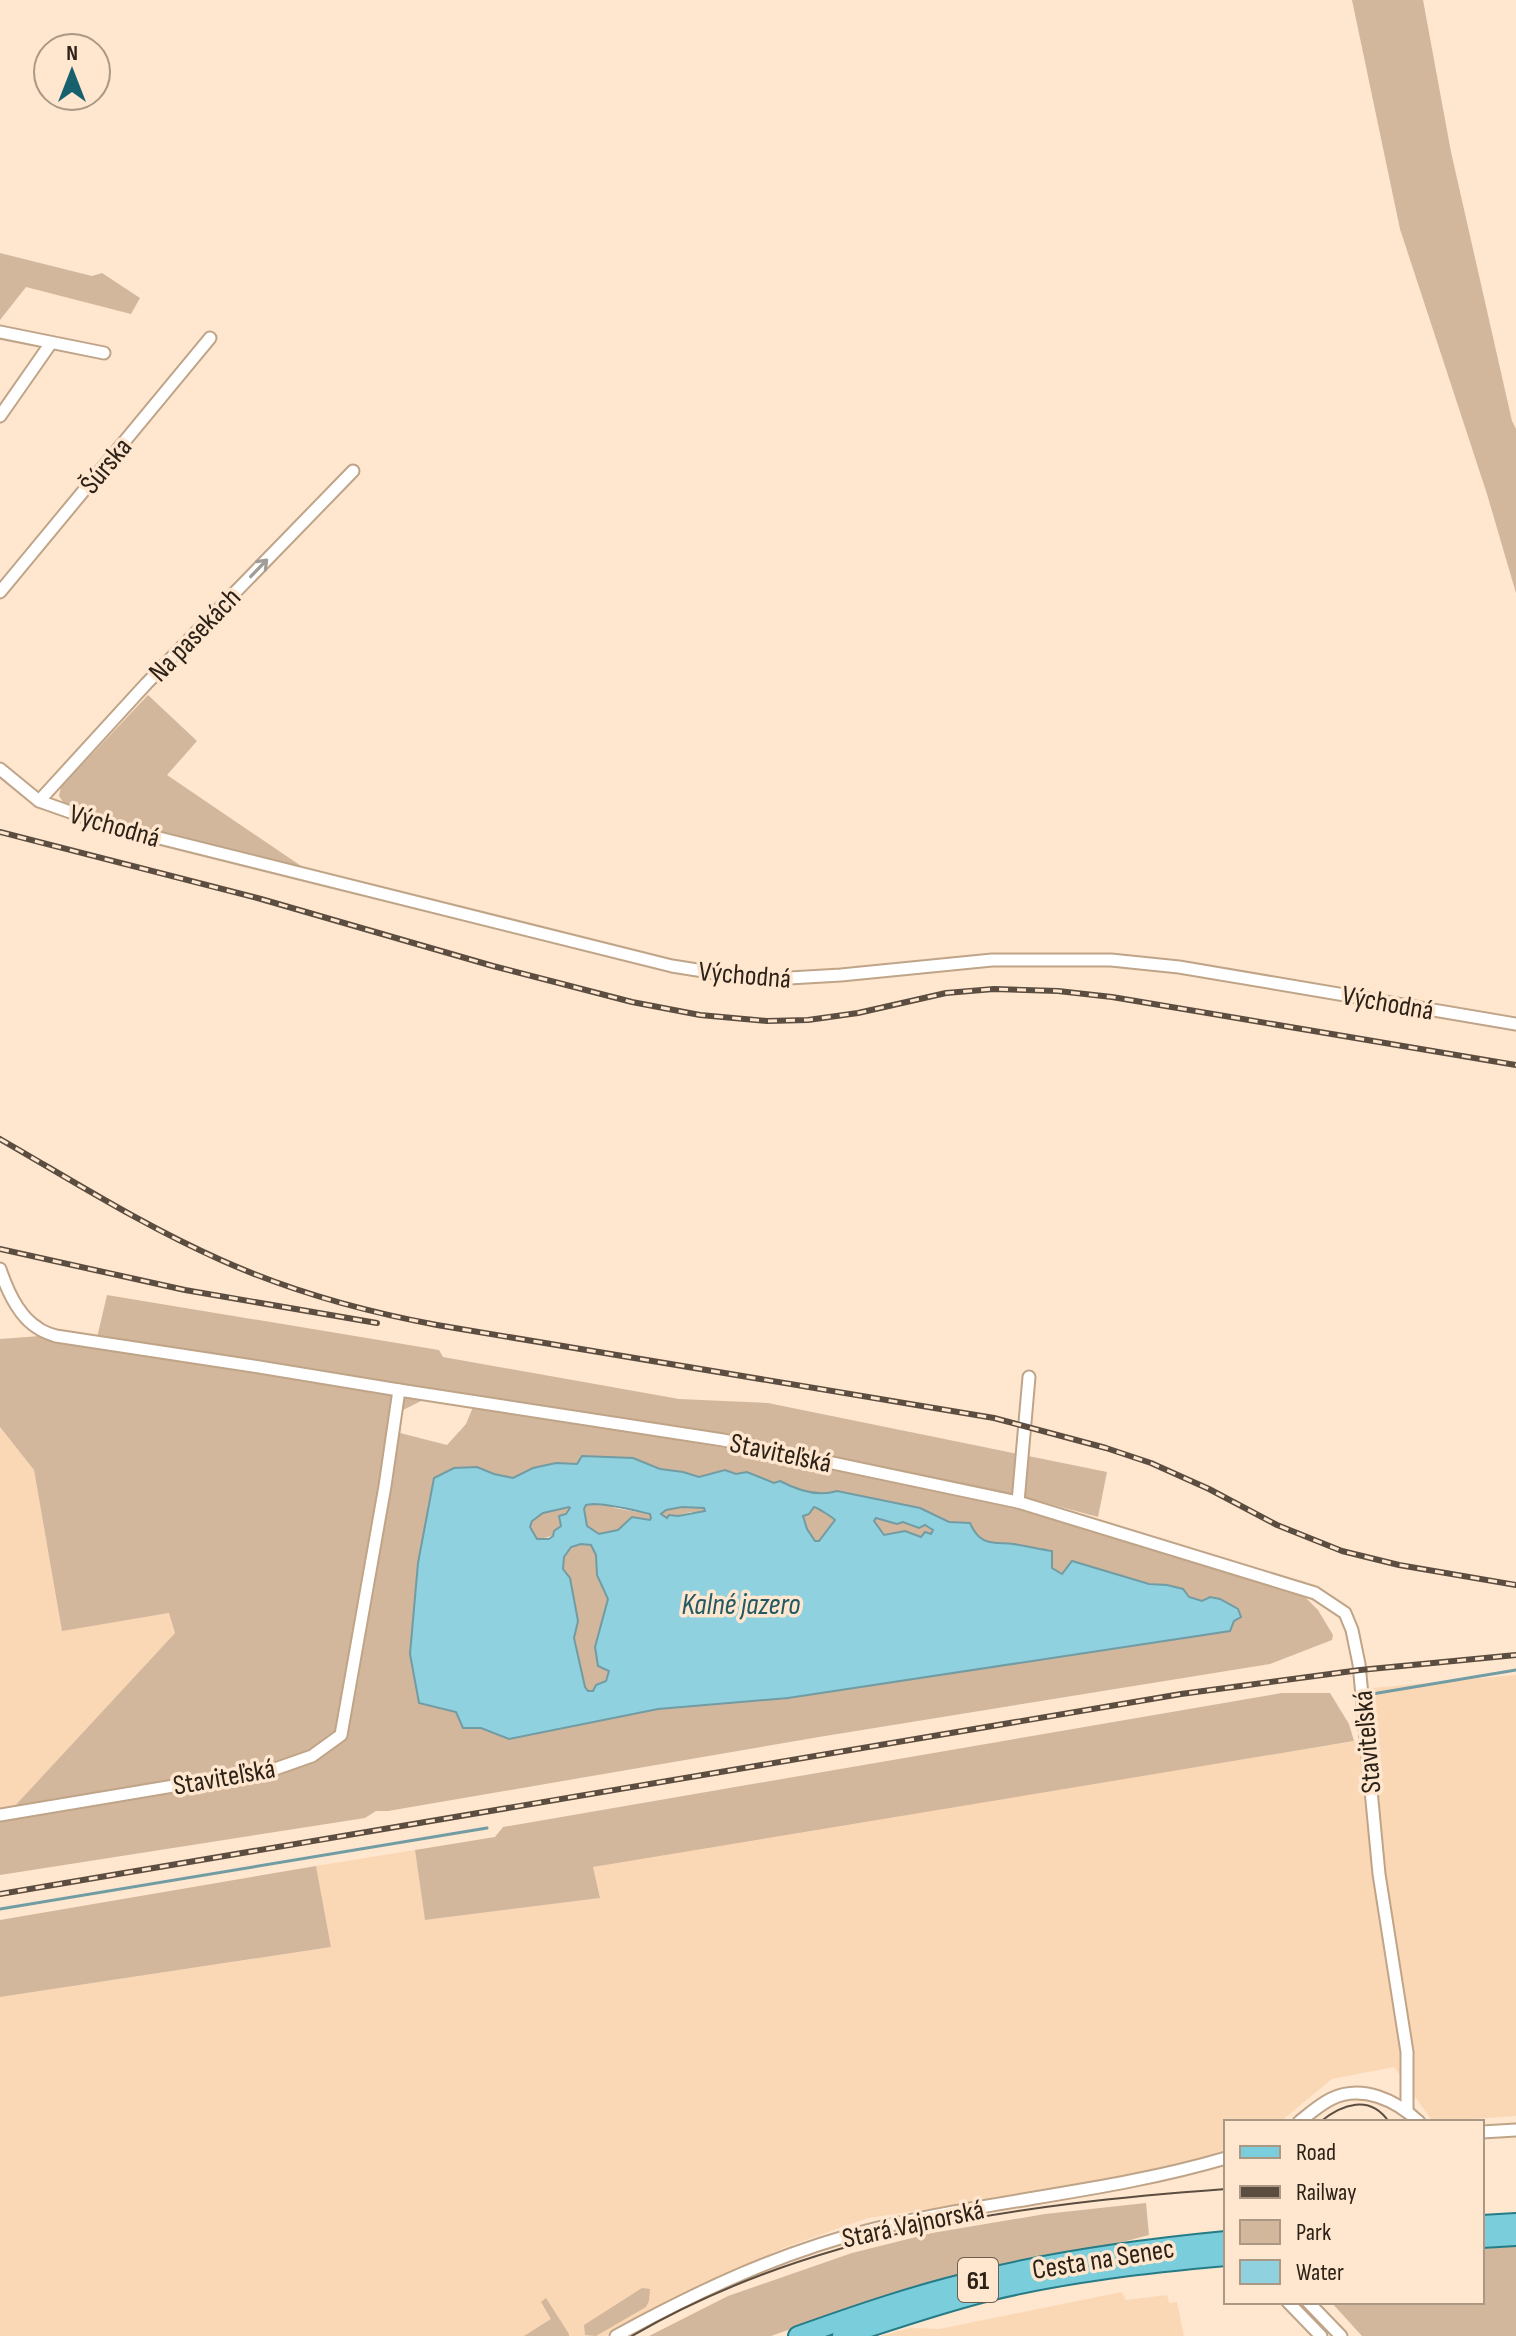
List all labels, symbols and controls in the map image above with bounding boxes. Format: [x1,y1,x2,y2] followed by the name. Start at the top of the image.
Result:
[32,32,112,112] north arrow
[66,40,78,67] text: N
[73,431,139,501] street label: Šúrska
[249,558,267,578] one-way arrow
[142,581,248,689] street label: Na pasekách
[66,798,164,855] street label: Východná
[697,955,792,996] street label: Východná
[1339,979,1436,1028] street label: Východná
[727,1427,835,1480] street label: Staviteľská
[682,1587,800,1623] water label: Kalné jazero
[1347,1689,1388,1795] street label: Staviteľská
[171,1752,278,1803] street label: Staviteľská
[1224,2120,1484,2304] legend
[1296,2138,1336,2167] text: Road
[1296,2178,1356,2207] text: Railway
[839,2193,987,2256] street label: Stará Vajnorská
[1296,2218,1331,2247] text: Park
[1030,2232,1177,2287] street label: Cesta na Senec
[958,2258,998,2302] road number: 61
[1296,2258,1344,2287] text: Water

